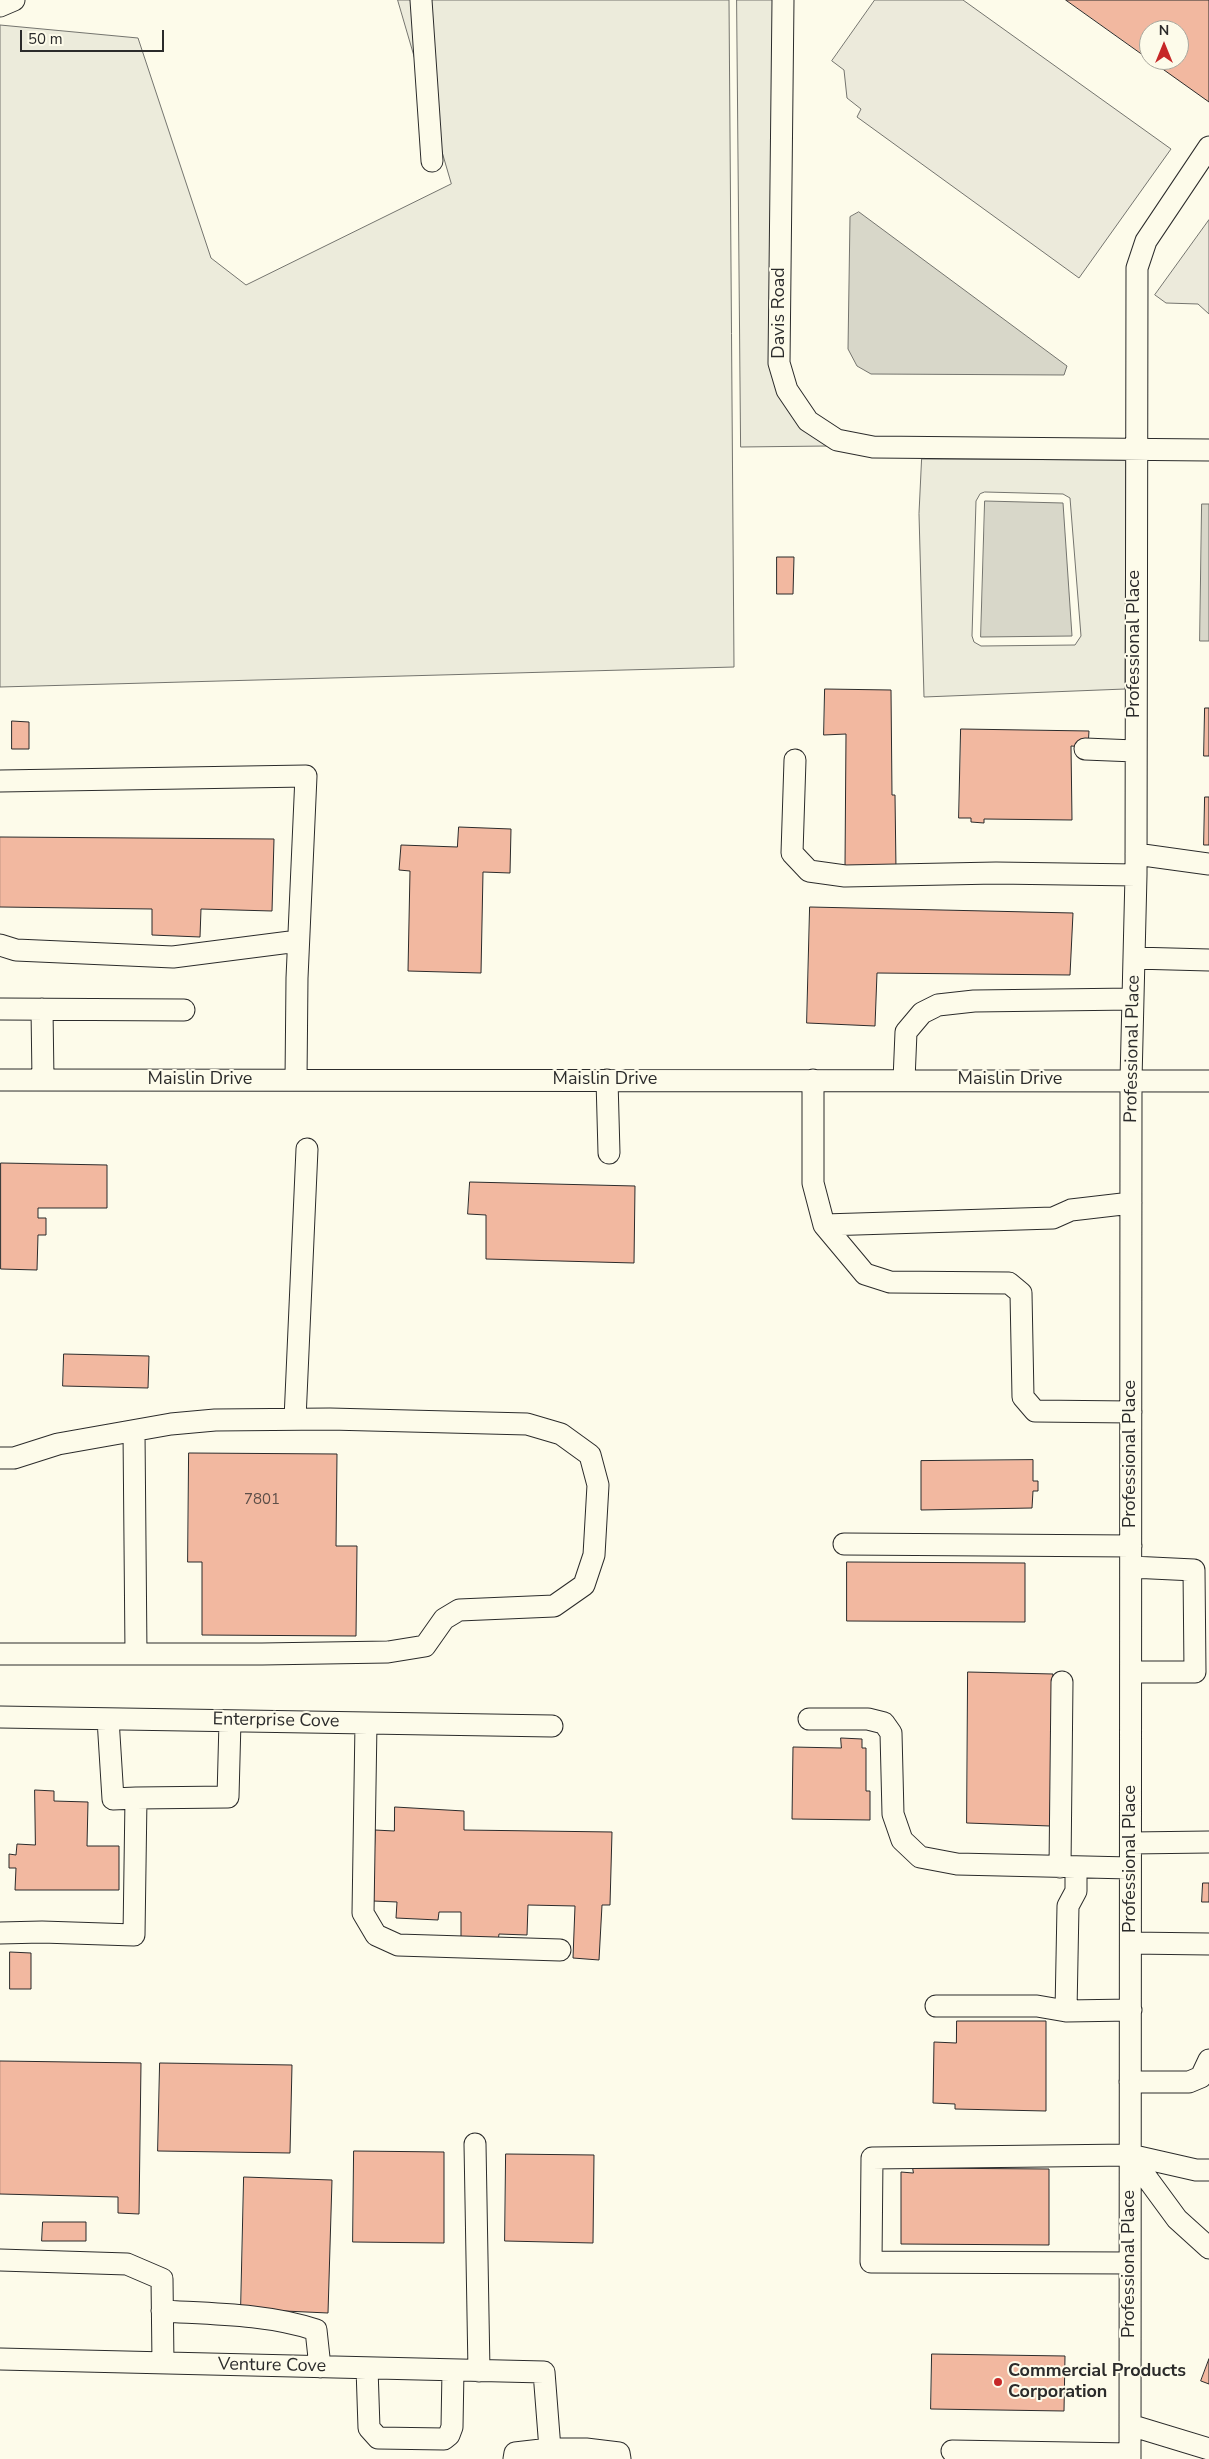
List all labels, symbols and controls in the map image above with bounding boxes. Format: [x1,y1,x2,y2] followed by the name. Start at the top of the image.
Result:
[22,20,166,52] scale bar
[1139,20,1189,70] north arrow
[1159,21,1169,40] text: N
[28,29,63,49] text: 50 m
[769,267,791,359] street label: Davis Road
[1124,570,1146,718] street label: Professional Place
[1121,975,1145,1123] street label: Professional Place
[148,1069,252,1091] street label: Maislin Drive
[553,1069,657,1091] street label: Maislin Drive
[958,1069,1062,1091] street label: Maislin Drive
[1120,1380,1142,1528] street label: Professional Place
[244,1491,280,1509] house number: 7801
[212,1709,340,1733] street label: Enterprise Cove
[1120,1785,1142,1933] street label: Professional Place
[1119,2190,1141,2338] street label: Professional Place
[218,2354,326,2378] street label: Venture Cove
[1008,2361,1186,2404] place label: Commercial Products Corporation
[992,2376,1004,2388] marker: Commercial Products Corporation

